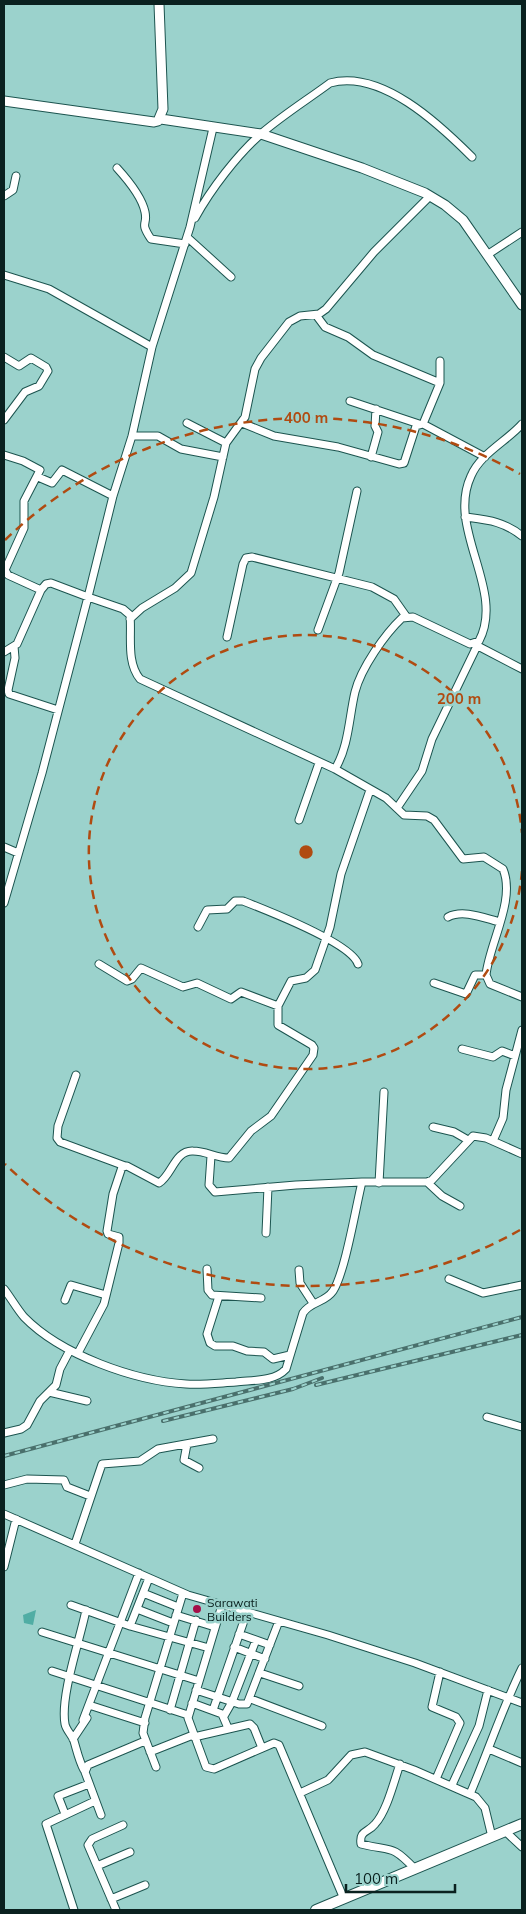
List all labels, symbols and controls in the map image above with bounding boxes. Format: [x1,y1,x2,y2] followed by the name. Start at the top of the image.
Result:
[284,408,328,427] text: 400 m
[437,689,481,708] text: 200 m
[297,843,315,861] centre of rings
[207,1595,258,1624] place label: Sarawati Builders
[191,1603,203,1615] marker: Sarawati Builders
[346,1862,455,1894] scale bar
[354,1869,398,1888] text: 100 m

